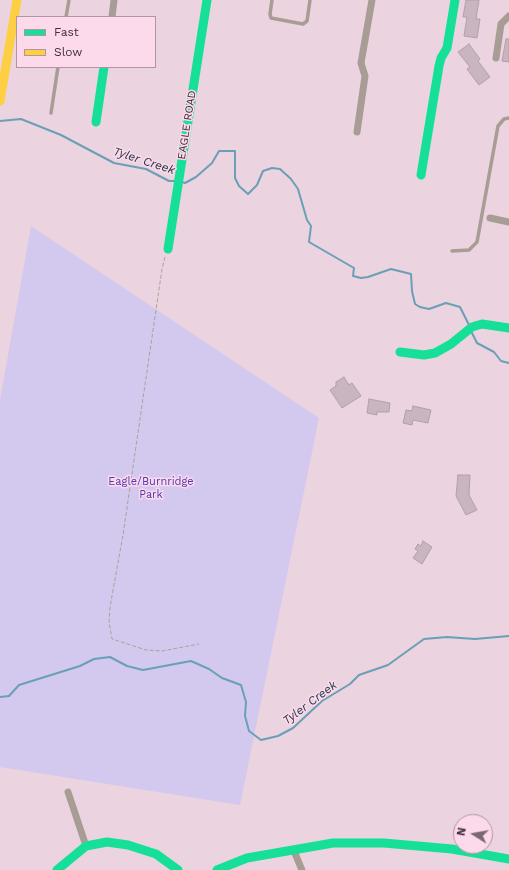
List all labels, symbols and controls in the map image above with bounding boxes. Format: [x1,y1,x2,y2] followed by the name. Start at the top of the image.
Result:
[16,16,156,68] legend
[54,25,79,39] text: Fast
[54,45,82,59] text: Slow
[175,90,199,160] street label: EAGLE ROAD
[111,144,177,178] water label: Tyler Creek
[108,475,194,501] park label: Eagle/Burnridge Park
[280,678,340,728] water label: Tyler Creek
[453,814,493,854] north arrow
[455,827,469,837] text: N

